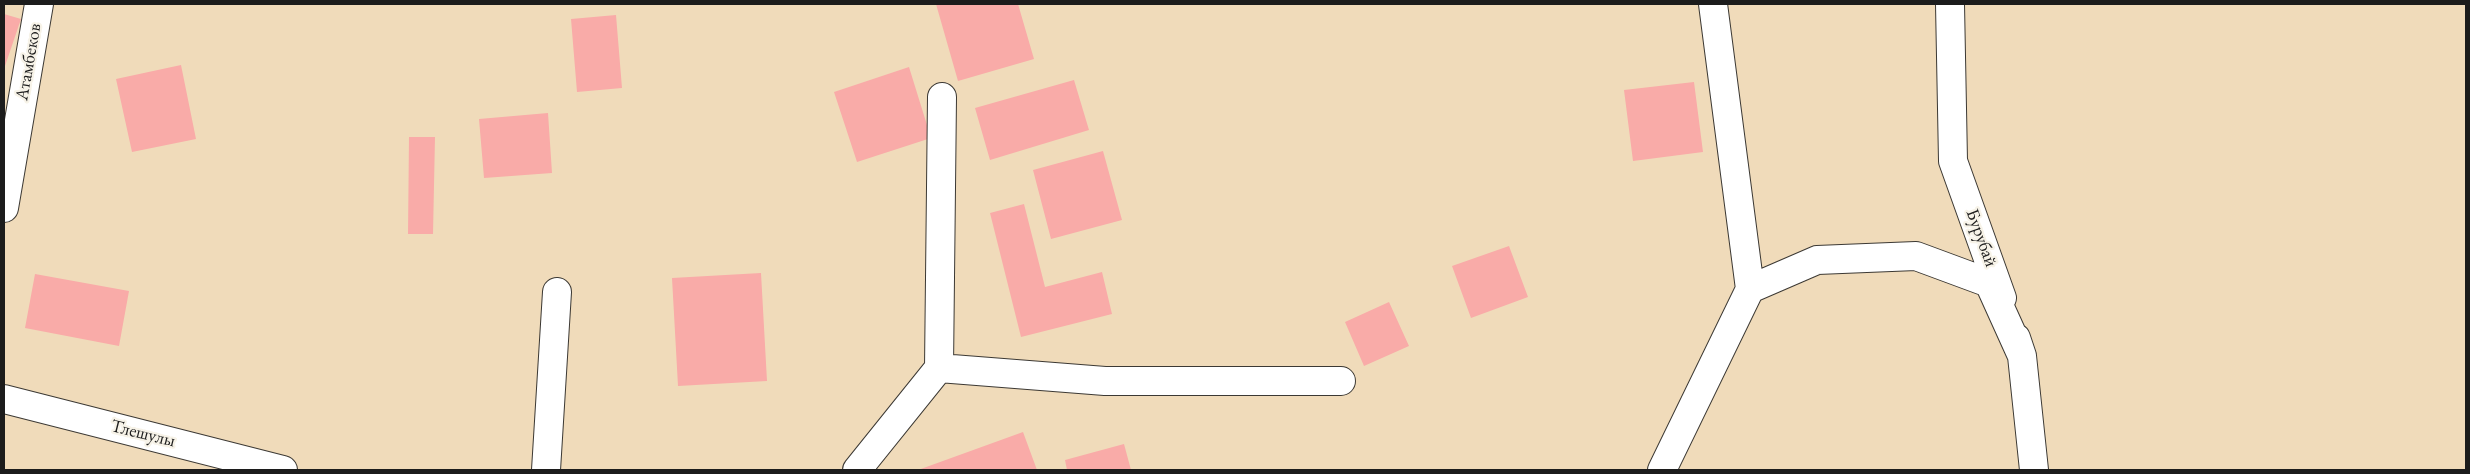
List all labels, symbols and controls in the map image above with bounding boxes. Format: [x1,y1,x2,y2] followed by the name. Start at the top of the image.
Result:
[12,22,46,102] street label: Атамбеков
[1961,206,2001,270] street label: Бурубай
[109,416,177,452] street label: Тлешулы

